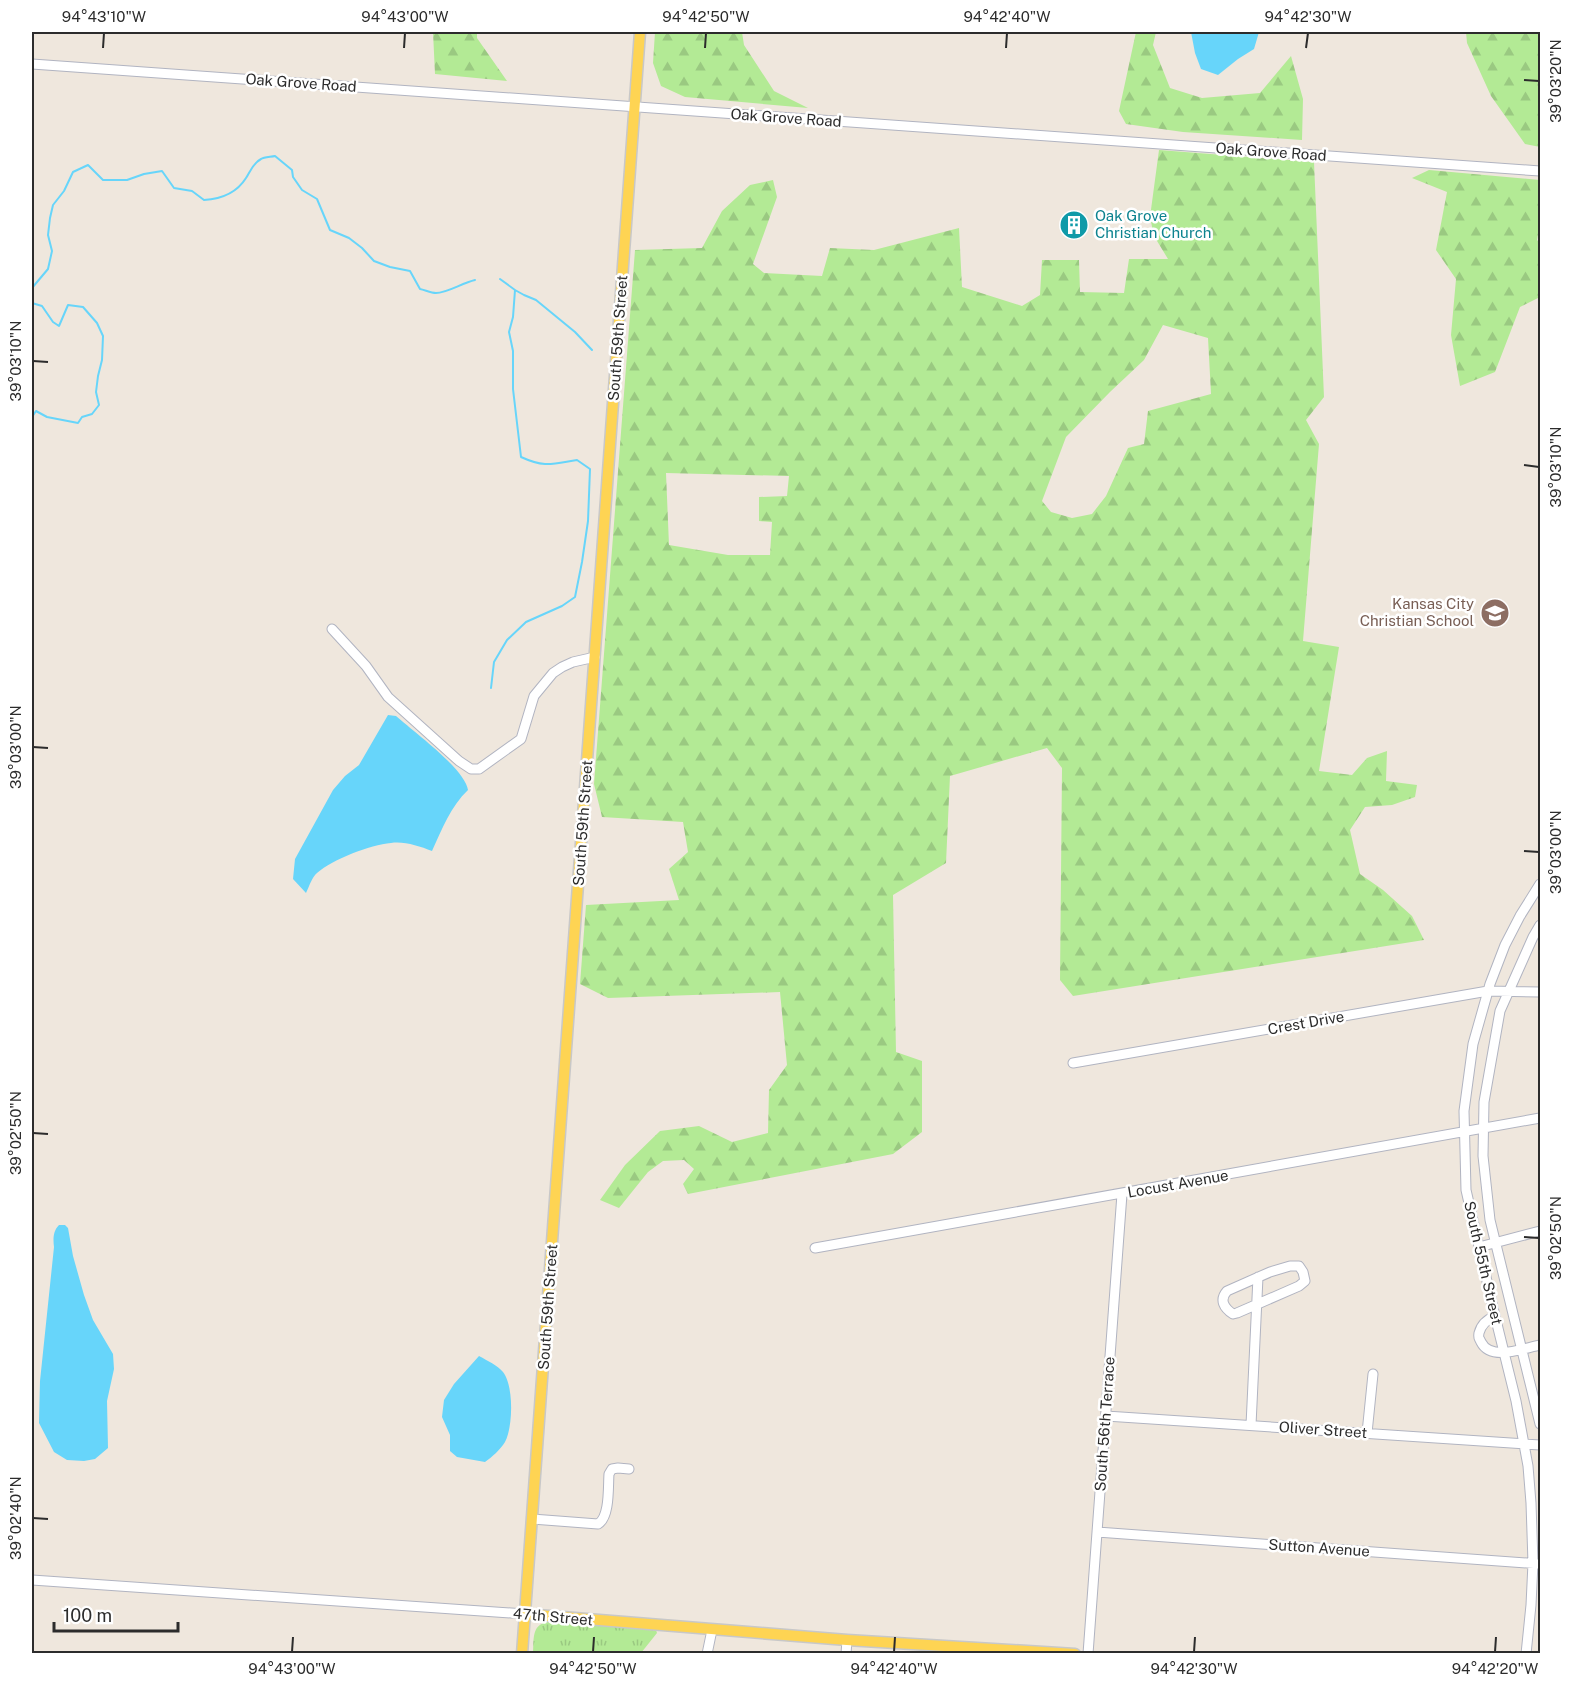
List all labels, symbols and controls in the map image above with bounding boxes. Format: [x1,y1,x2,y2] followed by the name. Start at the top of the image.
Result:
[62,8,146,25] text: 94°43'10"W
[361,8,449,25] text: 94°43'00"W
[662,8,750,25] text: 94°42'50"W
[963,8,1051,25] text: 94°42'40"W
[1264,8,1352,25] text: 94°42'30"W
[1547,39,1564,123] text: 39°03'20"N
[245,70,357,95] street label: Oak Grove Road
[730,105,842,130] street label: Oak Grove Road
[1215,139,1327,164] street label: Oak Grove Road
[1095,207,1211,241] place label: Oak Grove Christian Church
[1058,209,1090,241] building icon: Oak Grove Christian Church
[605,274,630,402] street label: South 59th Street
[7,321,24,401] text: 39°03'10"N
[1547,427,1564,507] text: 39°03'10"N
[1360,595,1474,629] place label: Kansas City Christian School
[1479,597,1511,629] school or university icon: Kansas City Christian School
[7,705,24,789] text: 39°03'00"N
[570,759,595,887] street label: South 59th Street
[1547,810,1564,894] text: 39°03'00"N
[1266,1007,1345,1038] street label: Crest Drive
[7,1091,24,1175] text: 39°02'50"N
[1126,1166,1230,1201] street label: Locust Avenue
[1547,1196,1564,1280] text: 39°02'50"N
[1461,1199,1506,1327] street label: South 55th Street
[535,1243,560,1371] street label: South 59th Street
[1091,1356,1118,1492] street label: South 56th Terrace
[1278,1418,1368,1441] street label: Oliver Street
[7,1476,24,1560] text: 39°02'40"N
[1268,1535,1370,1560] street label: Sutton Avenue
[54,1595,178,1633] scale bar
[63,1605,112,1626] text: 100 m
[512,1605,594,1628] street label: 47th Street
[248,1660,336,1677] text: 94°43'00"W
[549,1660,637,1677] text: 94°42'50"W
[850,1660,938,1677] text: 94°42'40"W
[1150,1660,1238,1677] text: 94°42'30"W
[1452,1660,1538,1677] text: 94°42'20"W

